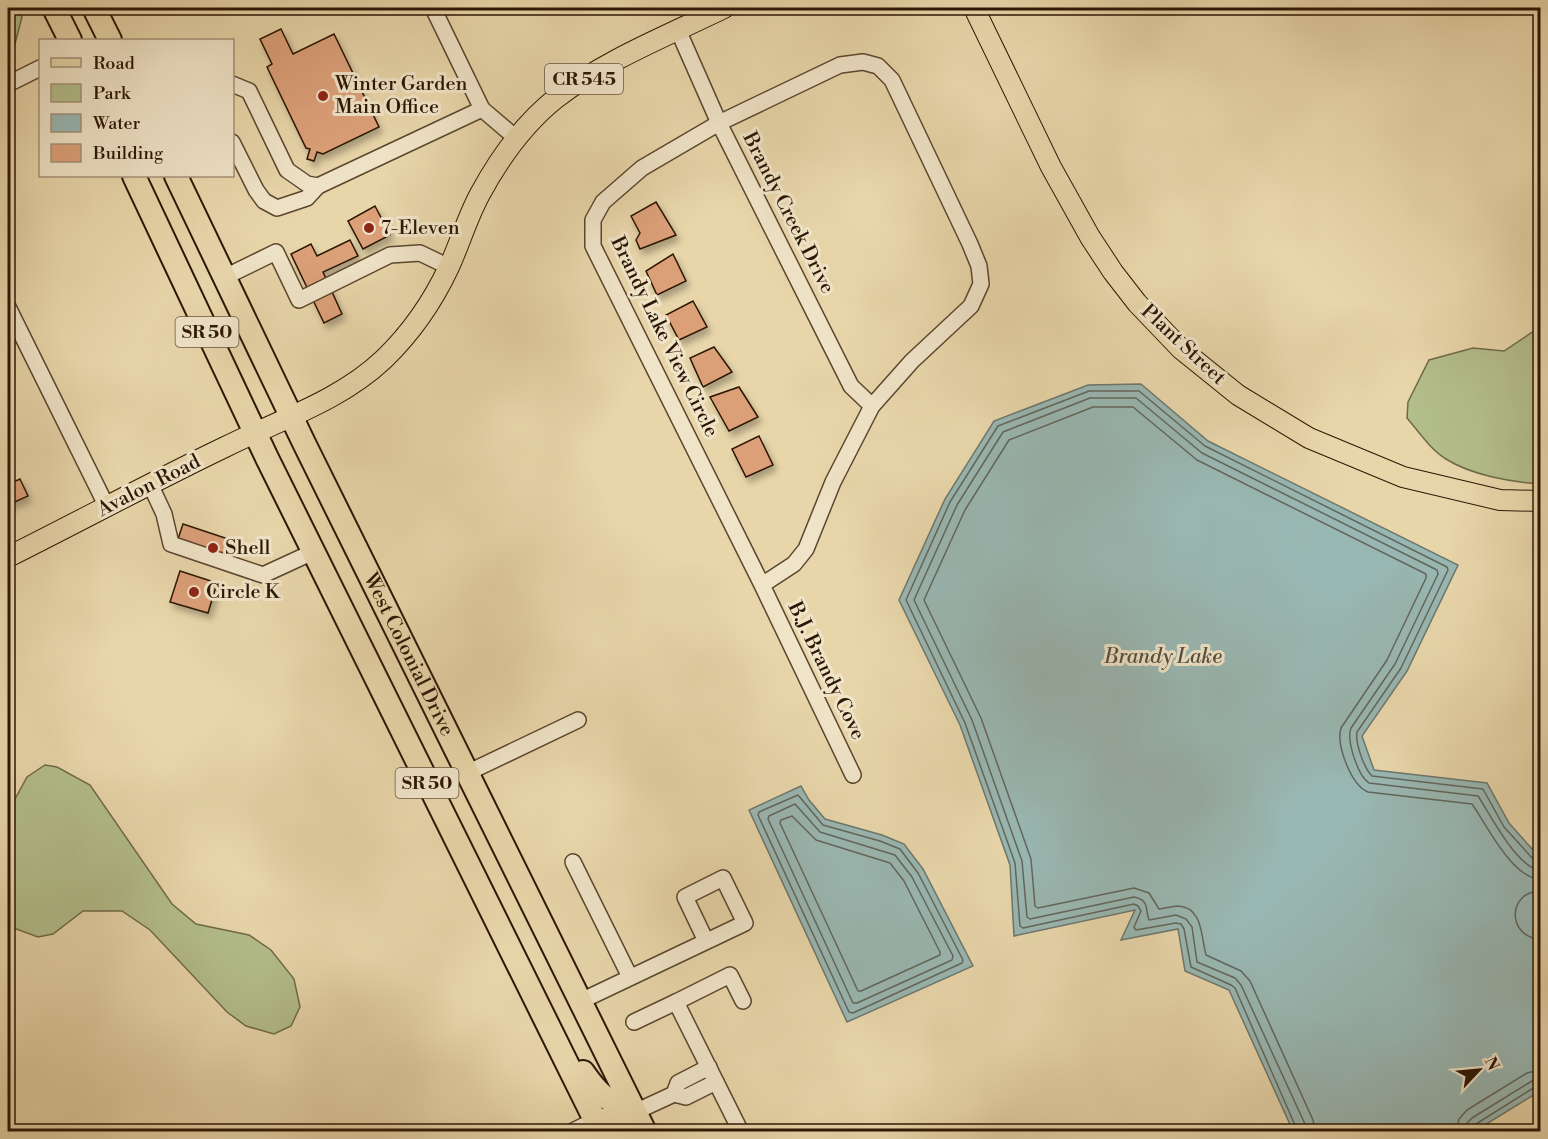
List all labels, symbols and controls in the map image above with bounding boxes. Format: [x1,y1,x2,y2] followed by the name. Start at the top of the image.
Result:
[39,39,234,177] legend
[93,52,136,75] text: Road
[545,64,623,94] road number: CR 545
[334,72,468,120] place label: Winter Garden Main Office
[93,82,132,105] text: Park
[316,89,330,103] marker: Winter Garden Main Office
[92,112,141,135] text: Water
[736,127,840,298] street label: Brandy Creek Drive
[92,142,164,165] text: Building
[381,216,460,241] place label: 7-Eleven
[362,221,376,235] marker: 7-Eleven
[604,232,724,442] street label: Brandy Lake View Circle
[1135,299,1231,391] street label: Plant Street
[176,317,238,347] road number: SR 50
[92,449,205,523] street label: Avalon Road
[225,536,270,561] place label: Shell
[206,541,220,555] marker: Shell
[357,568,460,740] street label: West Colonial Drive
[206,580,281,605] place label: Circle K
[187,585,201,599] marker: Circle K
[781,597,870,744] street label: B.J. Brandy Cove
[1103,644,1222,670] water label: Brandy Lake
[396,768,458,798] road number: SR 50
[1449,1040,1509,1100] north arrow
[1480,1054,1503,1074] text: N

